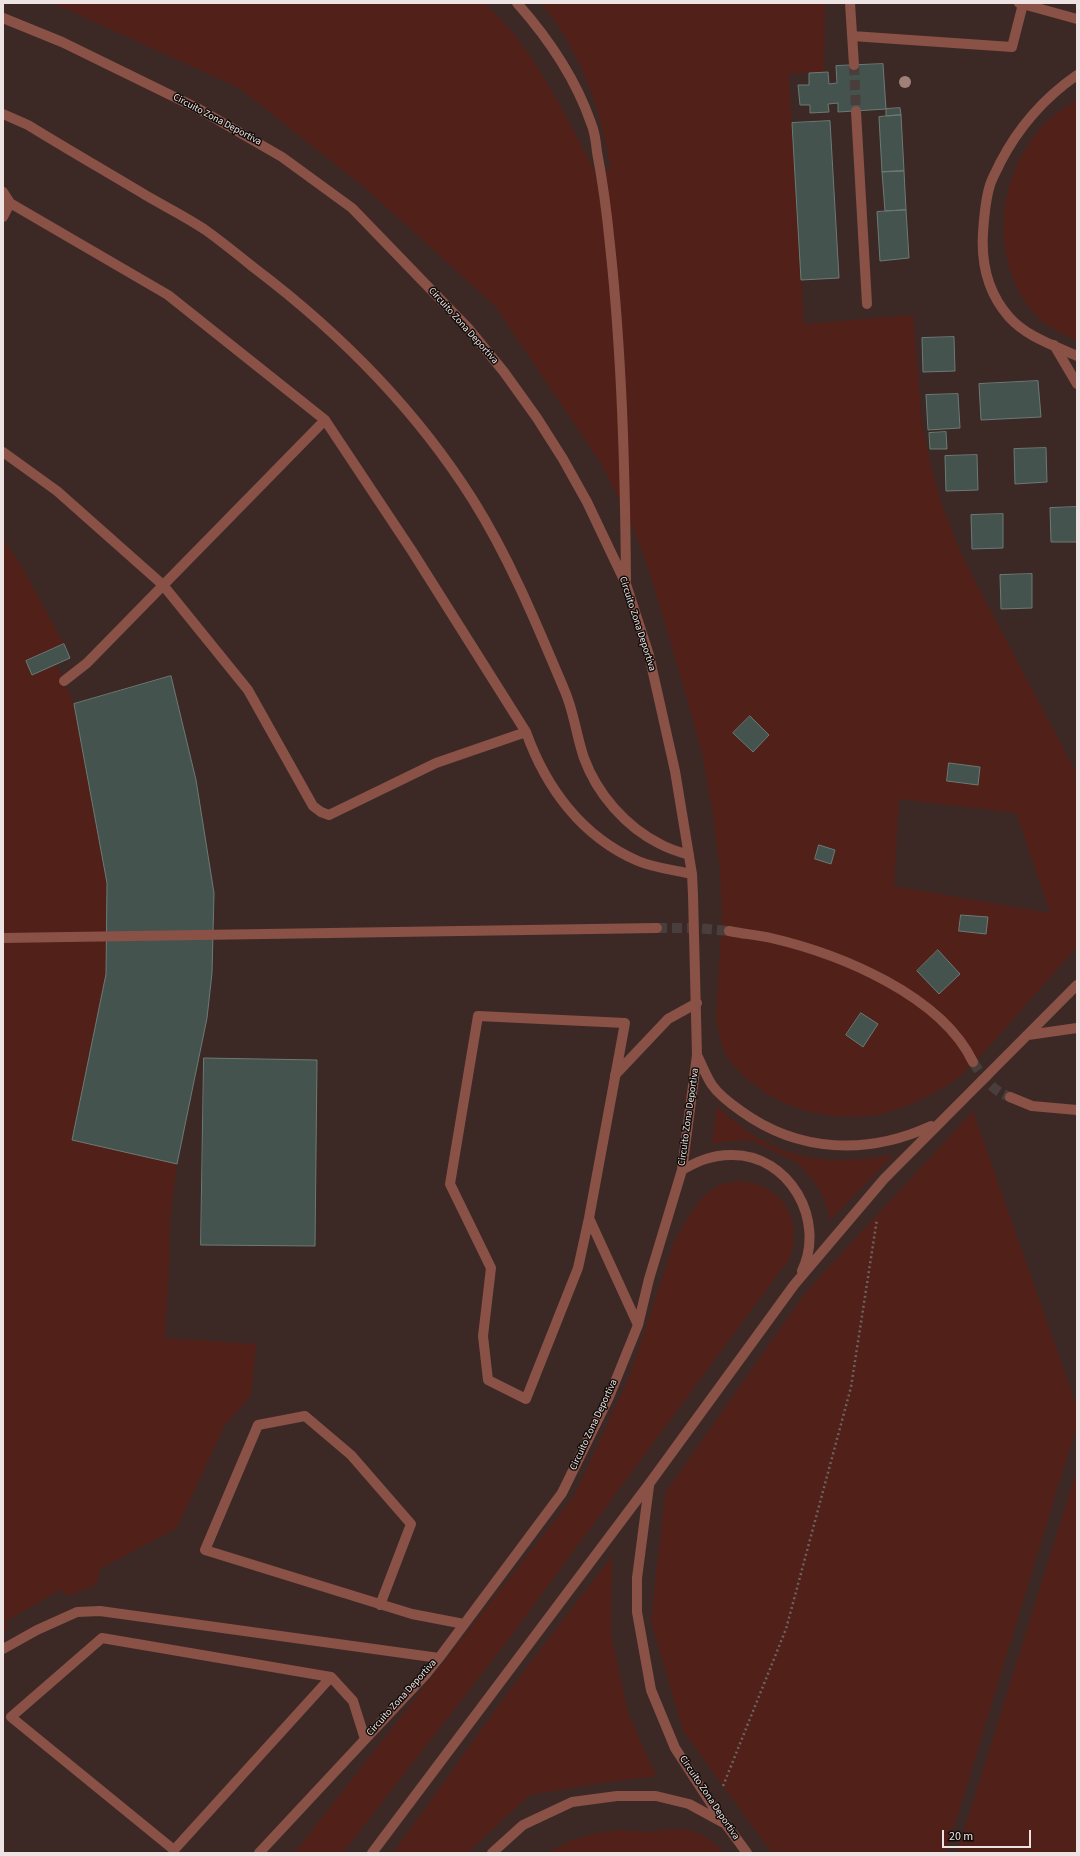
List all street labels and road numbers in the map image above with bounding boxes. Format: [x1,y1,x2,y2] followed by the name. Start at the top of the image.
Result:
[171,92,263,148] street label: Circuito Zona Deportiva
[426,285,500,367] street label: Circuito Zona Deportiva
[616,575,658,673] street label: Circuito Zona Deportiva
[676,1067,702,1167] street label: Circuito Zona Deportiva
[568,1378,620,1472] street label: Circuito Zona Deportiva
[365,1657,439,1739] street label: Circuito Zona Deportiva
[676,1754,742,1842] street label: Circuito Zona Deportiva

